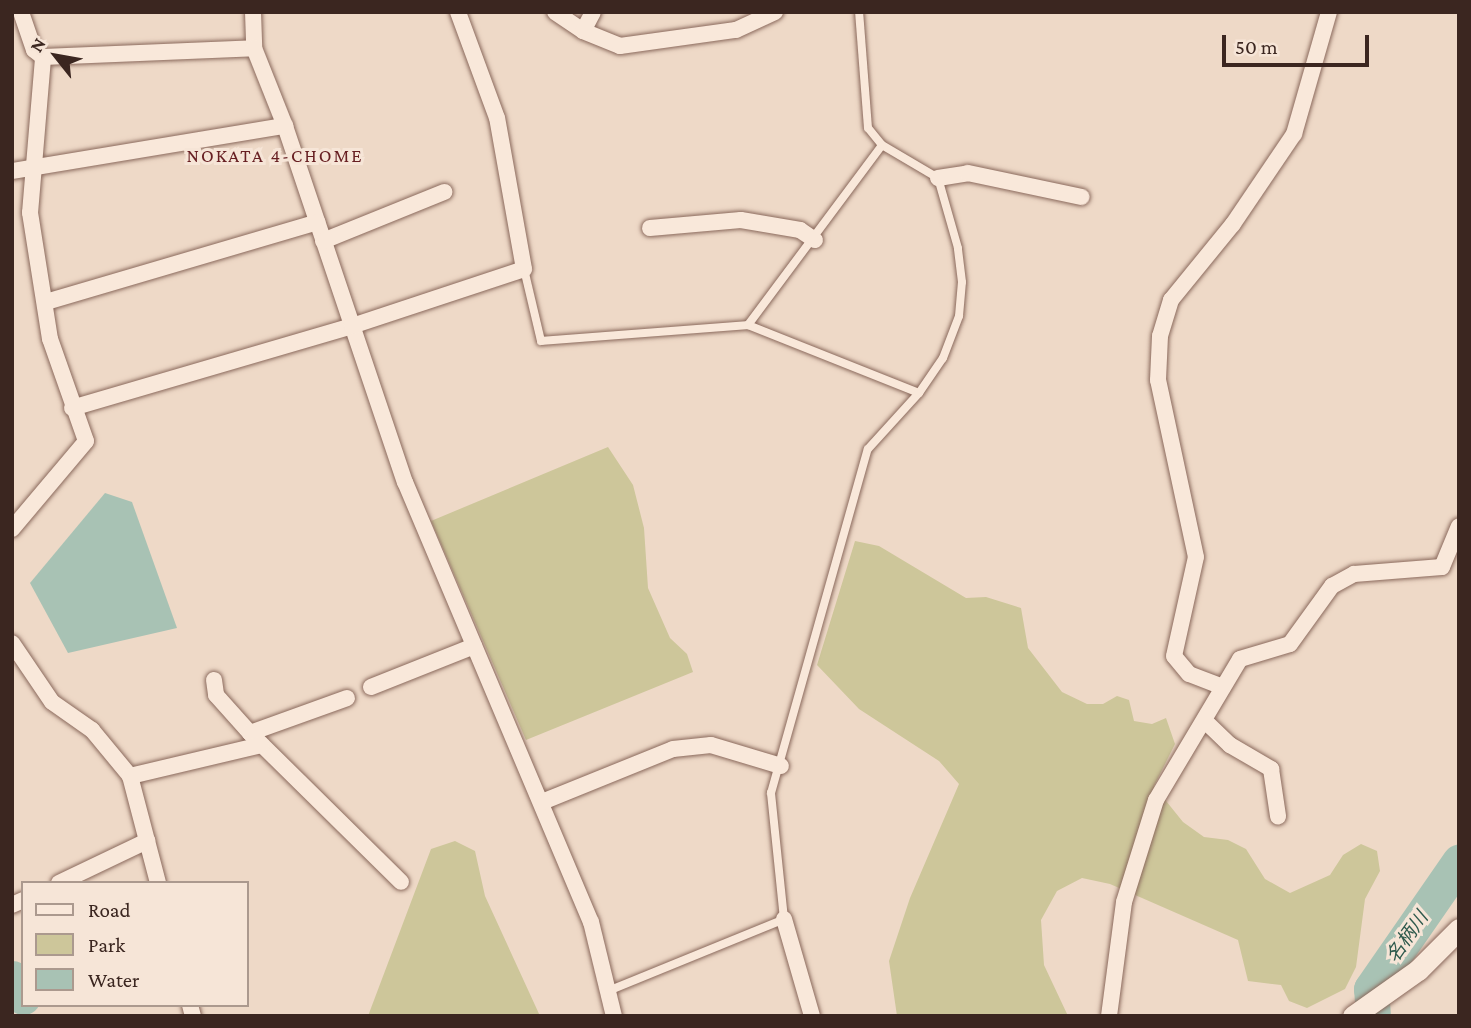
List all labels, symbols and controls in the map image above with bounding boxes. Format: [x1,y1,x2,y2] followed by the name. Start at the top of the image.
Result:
[21,21,91,91] north arrow
[1226,21,1373,65] scale bar
[25,34,50,56] text: N
[1235,35,1278,59] text: 50 m
[188,145,362,167] district label: NOKATA 4-CHOME
[21,881,248,1007] legend
[88,898,131,922] text: Road
[1381,907,1433,967] water label: 名柄川
[88,933,125,957] text: Park
[88,968,140,992] text: Water

